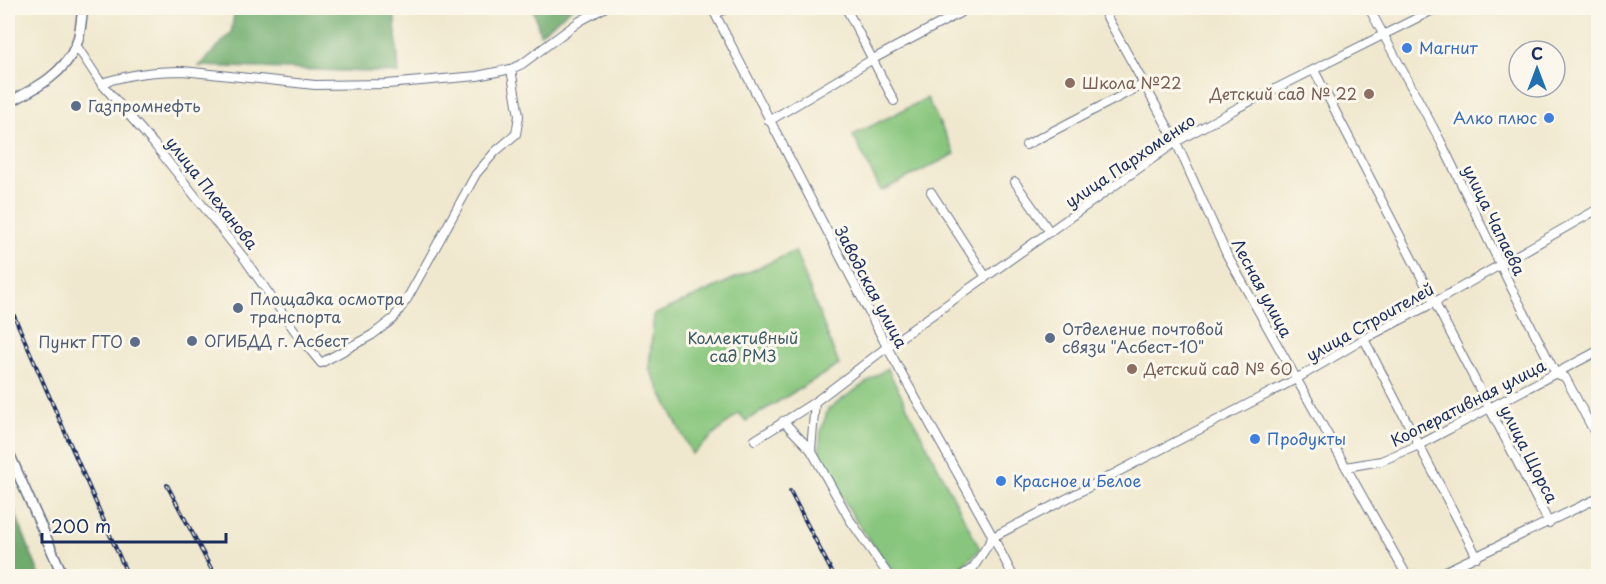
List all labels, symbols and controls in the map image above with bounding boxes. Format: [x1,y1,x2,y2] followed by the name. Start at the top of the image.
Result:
[1419,35,1479,59] place label: Магнит
[1507,39,1567,99] north arrow
[1400,41,1414,55] marker: Магнит
[1531,41,1543,65] text: С
[1082,70,1182,94] place label: Школа №22
[1063,76,1077,90] marker: Школа №22
[1209,81,1357,105] place label: Детский сад № 22
[1362,87,1376,101] marker: Детский сад № 22
[88,93,201,117] place label: Газпромнефть
[69,99,83,113] marker: Газпромнефть
[1453,105,1537,129] place label: Алко плюс
[1060,108,1199,213] street label: улица Пархоменко
[1542,111,1556,125] marker: Алко плюс
[161,131,265,254] street label: улица Плеханова
[1458,160,1532,279] street label: улица Чапаева
[830,221,914,352] street label: Заводская улица
[1227,234,1299,341] street label: Лесная улица
[1301,276,1438,366] street label: улица Строителей
[250,286,404,328] place label: Площадка осмотра транспорта
[231,301,245,315] marker: Площадка осмотра транспорта
[1062,316,1224,358] place label: Отделение почтовой связи "Асбест-10"
[688,325,798,367] park label: Коллективный сад РМЗ
[204,328,349,352] place label: ОГИБДД г. Асбест
[39,329,123,353] place label: Пункт ГТО
[1043,331,1057,345] marker: Отделение почтовой связи "Асбест-10"
[185,334,199,348] marker: ОГИБДД г. Асбест
[128,335,142,349] marker: Пункт ГТО
[1386,352,1549,452] street label: Кооперативная улица
[1143,356,1293,380] place label: Детский сад № 60
[1125,362,1139,376] marker: Детский сад № 60
[1495,400,1565,507] street label: улица Щорса
[1267,426,1346,450] place label: Продукты
[1248,432,1262,446] marker: Продукты
[1013,468,1141,492] place label: Красное и Белое
[994,474,1008,488] marker: Красное и Белое
[42,506,226,544] scale bar
[51,512,111,539] text: 200 m

